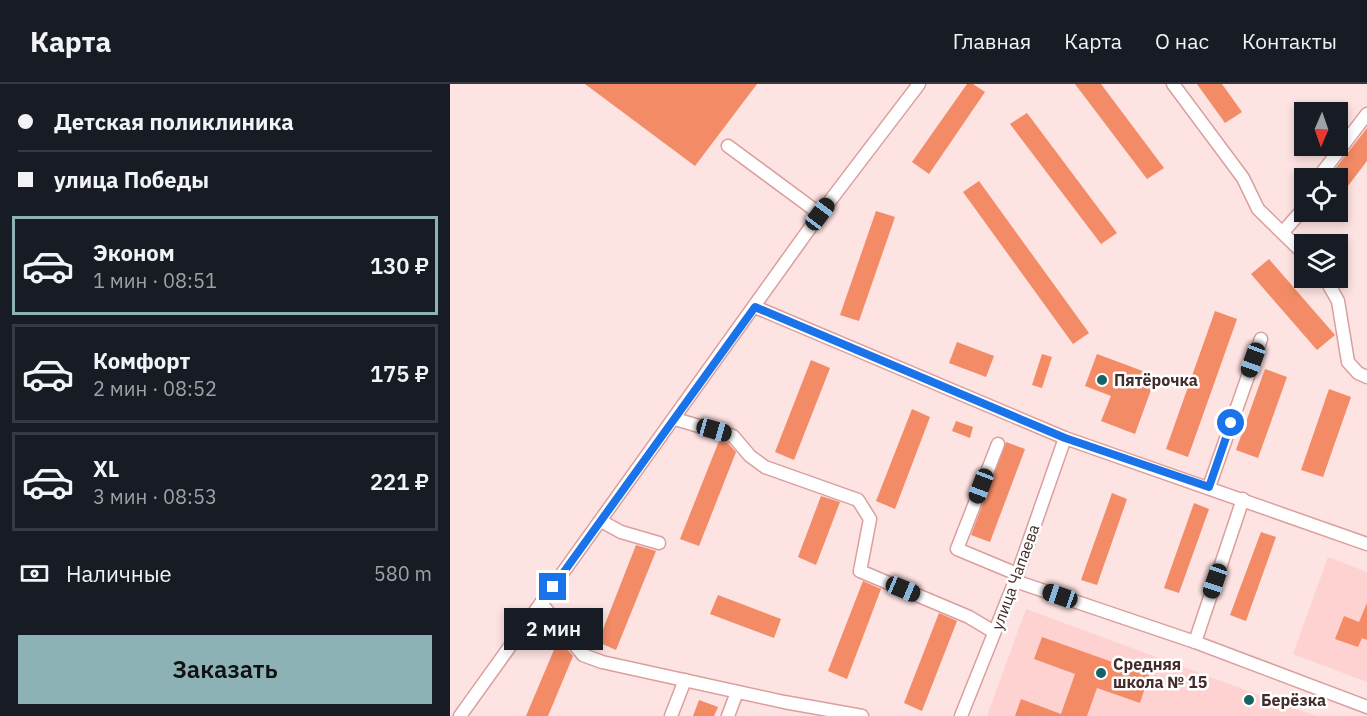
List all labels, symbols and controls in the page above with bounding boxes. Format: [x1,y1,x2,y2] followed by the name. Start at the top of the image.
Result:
[30,23,111,60] text: Карта
[953,27,1031,55] text: Главная
[1064,27,1122,55] text: Карта
[1155,27,1209,55] text: О нас
[1242,27,1337,55] text: Контакты
[1294,102,1348,156] north arrow
[1294,102,1348,288] map controls
[54,107,294,136] text: Детская поликлиника
[54,165,209,194] text: улица Победы
[1294,168,1348,222] button: locate
[802,194,838,234] car
[1294,234,1348,288] button: layers
[93,238,175,267] text: Эконом
[21,239,75,293] icon: car
[370,251,429,280] text: 130 ₽
[93,267,217,294] text: 1 мин · 08:51
[1238,340,1268,380] car
[93,346,190,375] text: Комфорт
[21,347,75,401] icon: car
[370,359,429,388] text: 175 ₽
[1114,370,1198,390] place label: Пятёрочка
[1095,373,1109,387] marker: Пятёрочка
[93,375,217,402] text: 2 мин · 08:52
[1217,409,1244,436] route start
[694,416,734,444] car
[93,454,119,483] text: XL
[21,455,75,509] icon: car
[966,466,996,506] car
[370,467,429,496] text: 221 ₽
[93,483,217,510] text: 3 мин · 08:53
[987,521,1044,633] street label: улица Чапаева
[18,557,51,590] icon: cash
[66,559,172,588] text: Наличные
[374,560,432,587] text: 580 m
[1201,561,1229,601] car
[539,573,566,600] route end
[883,574,923,604] car
[1040,582,1080,610] car
[504,608,602,650] callout: 2 мин
[526,615,581,642] text: 2 мин
[18,635,432,704] button: Заказать
[1113,654,1208,692] place label: Средняя школа № 15
[1094,666,1108,680] marker: Средняя школа № 15
[1261,690,1326,710] place label: Берёзка
[1242,693,1256,707] marker: Берёзка

